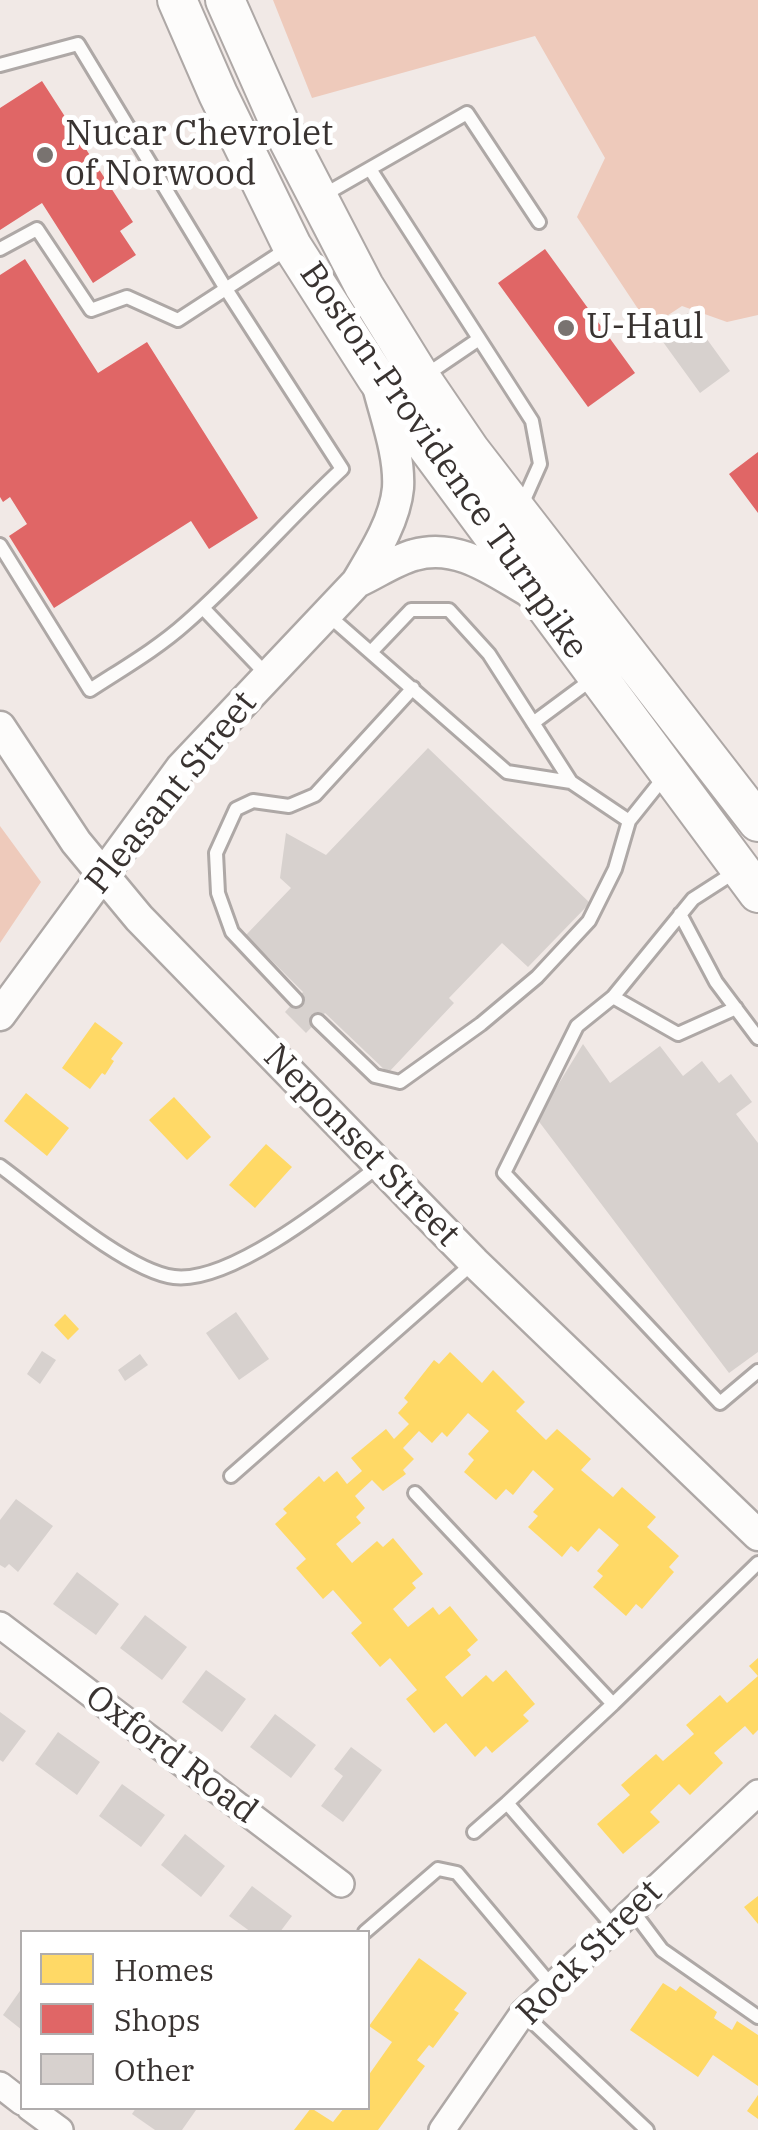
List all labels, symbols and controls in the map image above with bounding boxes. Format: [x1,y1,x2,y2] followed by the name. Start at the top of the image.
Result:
[65,114,333,196] place label: Nucar Chevrolet of Norwood
[34,144,56,166] marker: Nucar Chevrolet of Norwood
[290,255,596,667] street label: Boston-Providence Turnpike
[586,307,704,349] place label: U-Haul
[555,317,577,339] marker: U-Haul
[78,683,266,903] street label: Pleasant Street
[254,1036,468,1256] street label: Neponset Street
[77,1677,265,1833] street label: Oxford Road
[509,1872,671,2034] street label: Rock Street
[20,1930,370,2110] legend
[114,1950,214,1989] text: Homes
[114,2000,200,2039] text: Shops
[114,2050,194,2089] text: Other

